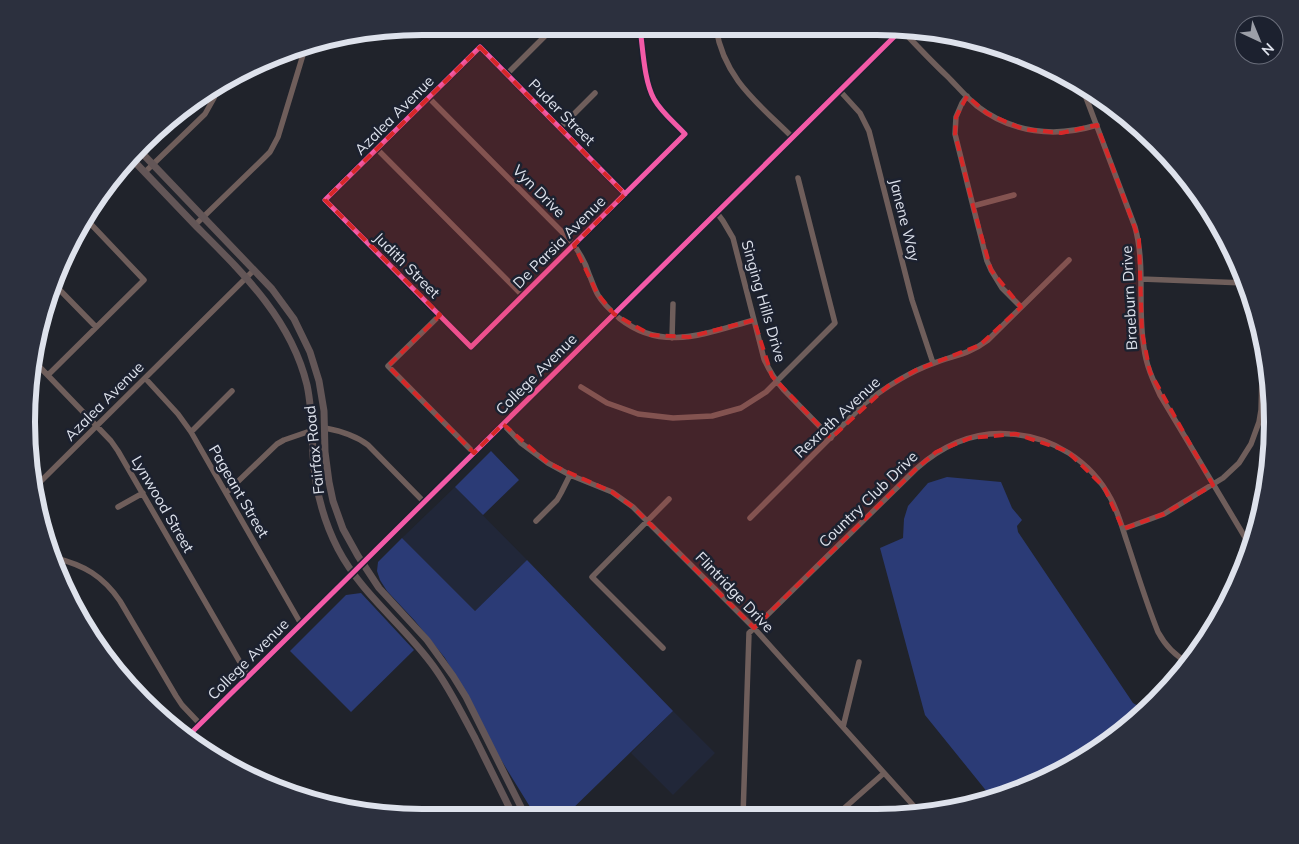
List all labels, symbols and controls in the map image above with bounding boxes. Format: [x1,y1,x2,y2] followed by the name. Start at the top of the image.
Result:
[1234,15,1284,65] north arrow
[1258,39,1278,59] text: N
[350,71,438,159] street label: Azalea Avenue
[525,75,599,149] street label: Puder Street
[509,161,569,221] street label: Vyn Drive
[886,177,924,263] street label: Janene Way
[509,192,609,292] street label: De Parsia Avenue
[370,228,444,302] street label: Judith Street
[738,238,790,364] street label: Singing Hills Drive
[1117,245,1141,351] street label: Braeburn Drive
[491,329,581,419] street label: College Avenue
[60,357,148,445] street label: Azalea Avenue
[790,372,884,462] street label: Rexroth Avenue
[300,405,328,495] street label: Fairfax Road
[205,441,273,541] street label: Pageant Street
[814,447,922,551] street label: Country Club Drive
[128,452,198,556] street label: Lynwood Street
[692,548,778,636] street label: Flintridge Drive
[203,614,293,704] street label: College Avenue

